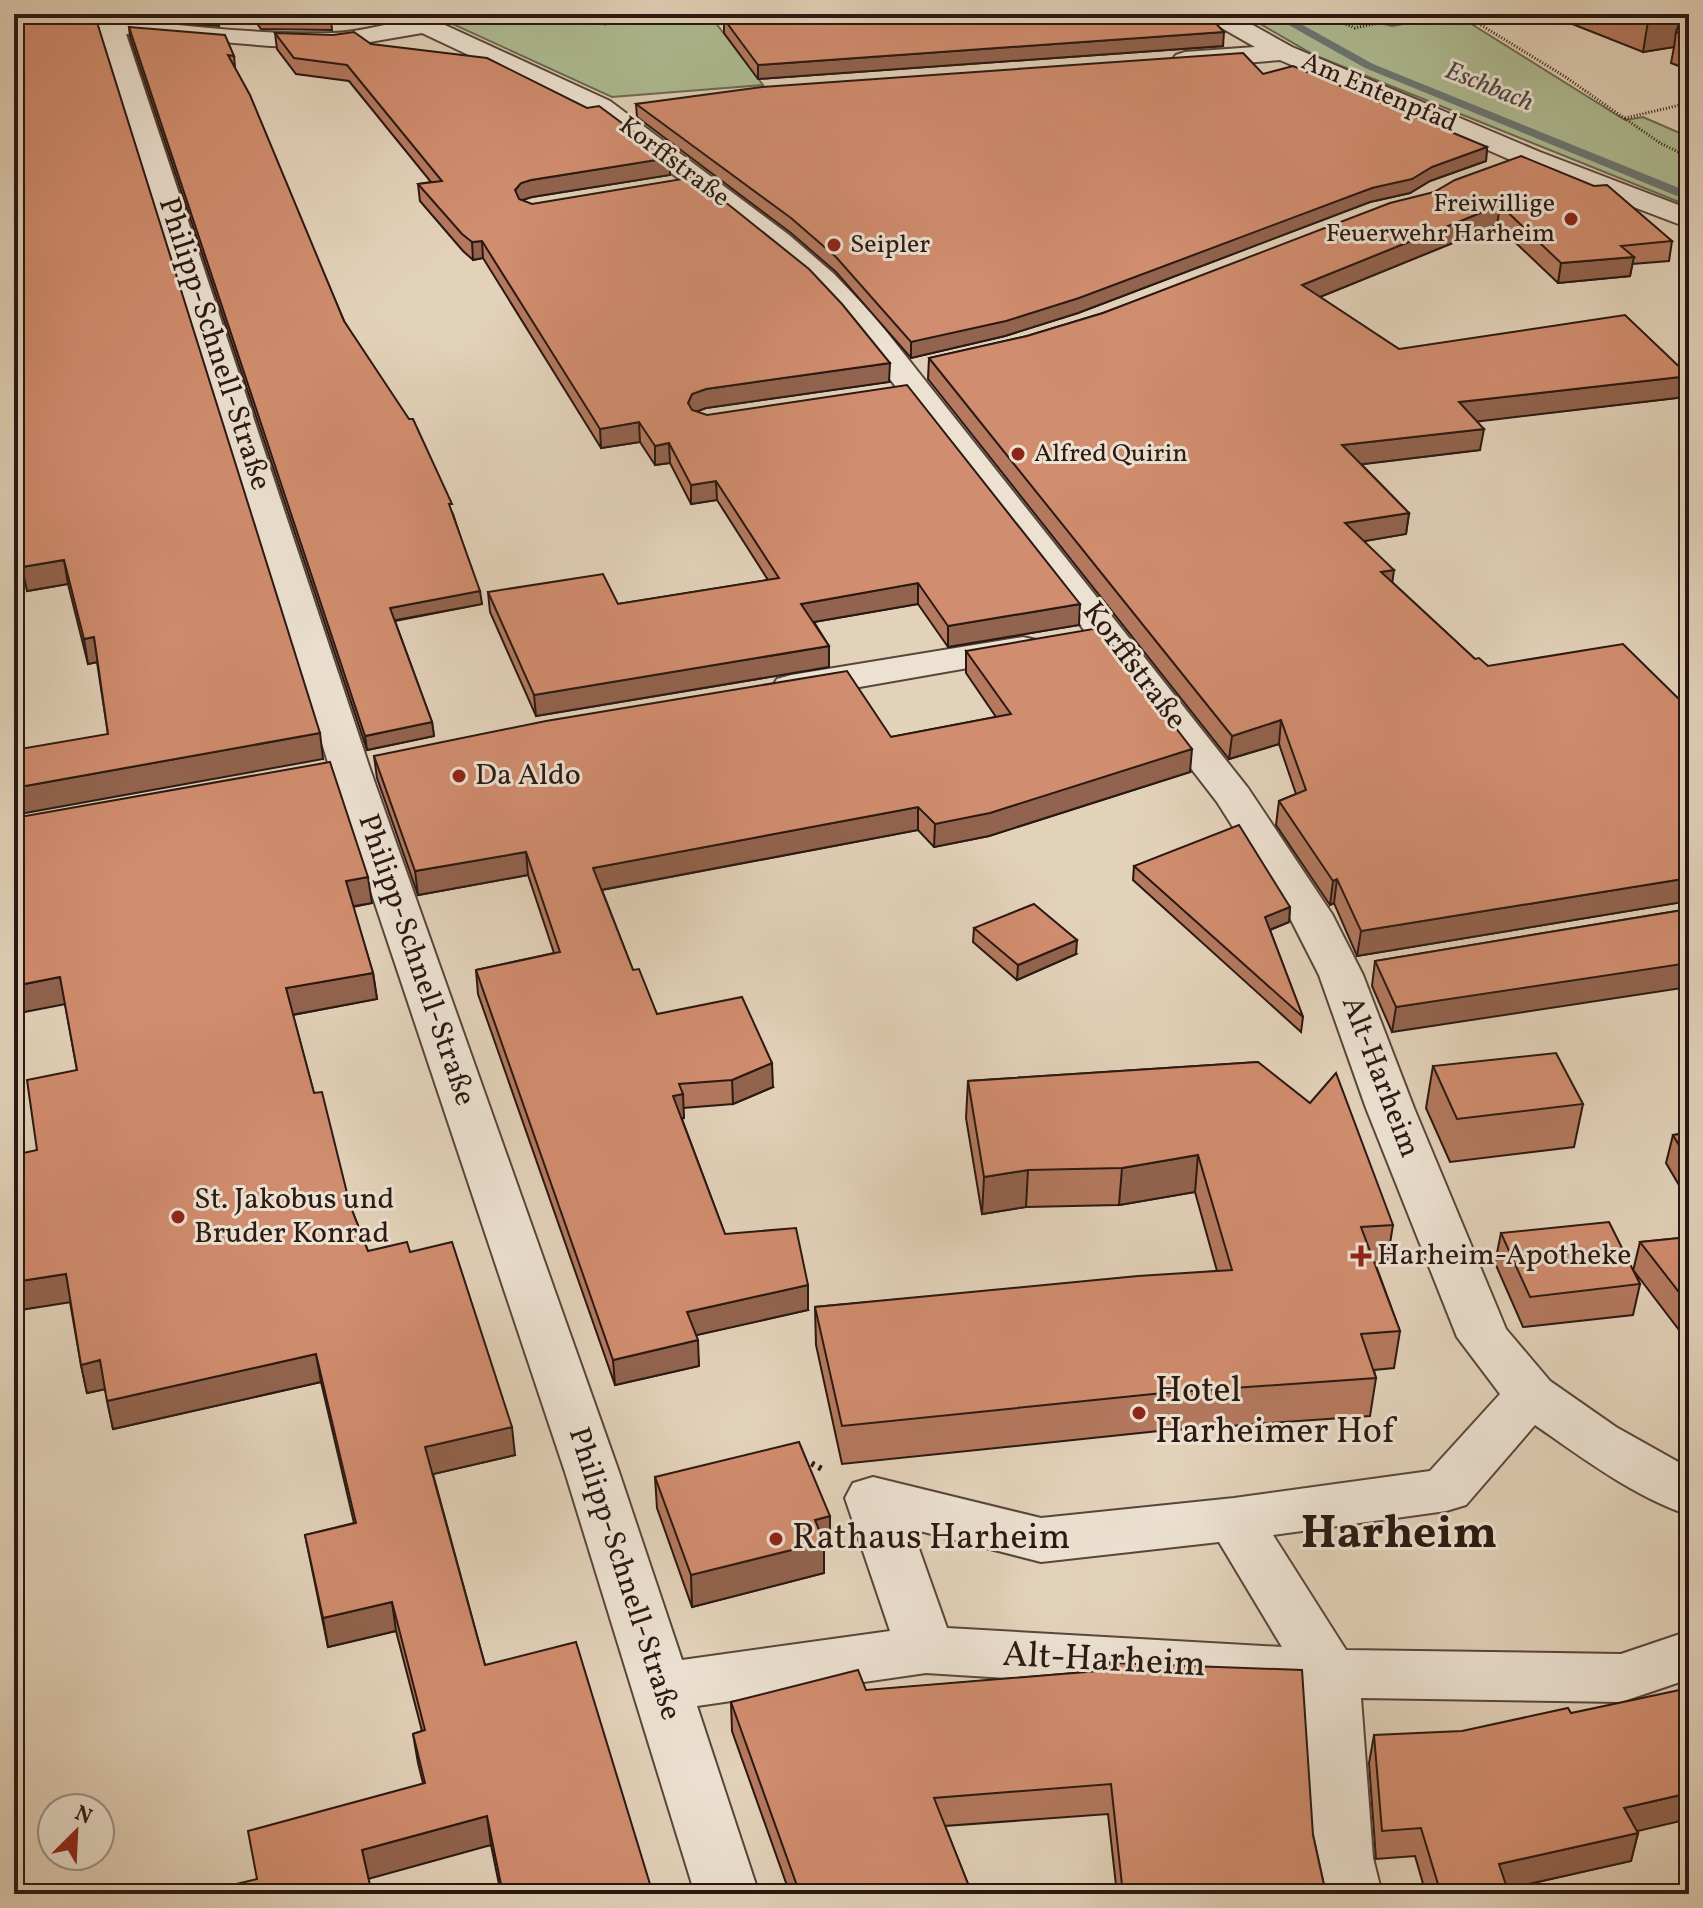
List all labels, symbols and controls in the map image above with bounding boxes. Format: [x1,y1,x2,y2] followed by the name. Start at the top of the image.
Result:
[1296,44,1462,142] street label: Am Entenpfad
[1439,53,1539,121] water label: Eschbach
[611,108,737,216] street label: Korffstraße
[1326,186,1555,252] place label: Freiwillige Feuerwehr Harheim
[147,192,281,496] street label: Philipp-Schnell-Straße
[1562,210,1580,228] marker: Freiwillige Feuerwehr Harheim
[850,227,930,263] place label: Seipler
[825,236,843,254] marker: Seipler
[1034,436,1188,472] place label: Alfred Quirin
[1009,445,1027,463] marker: Alfred Quirin
[1072,593,1196,739] street label: Korffstraße
[475,755,581,797] place label: Da Aldo
[450,767,468,785] marker: Da Aldo
[346,809,486,1111] street label: Philipp-Schnell-Straße
[1330,990,1430,1164] street label: Alt-Harheim
[194,1179,394,1255] place label: St. Jakobus und Bruder Konrad
[169,1208,187,1226] marker: St. Jakobus und Bruder Konrad
[1377,1235,1631,1277] place label: Harheim-Apotheke
[1352,1247,1370,1265] marker: Harheim-Apotheke
[1155,1367,1398,1458] place label: Hotel Harheimer Hof
[1130,1404,1148,1422] marker: Hotel Harheimer Hof
[557,1422,691,1726] street label: Philipp-Schnell-Straße
[1301,1503,1497,1567] district label: Harheim
[792,1514,1070,1564] place label: Rathaus Harheim
[767,1530,785,1548] marker: Rathaus Harheim
[1001,1631,1207,1691] street label: Alt-Harheim
[36,1792,116,1872] north arrow
[70,1799,97,1833] text: N

